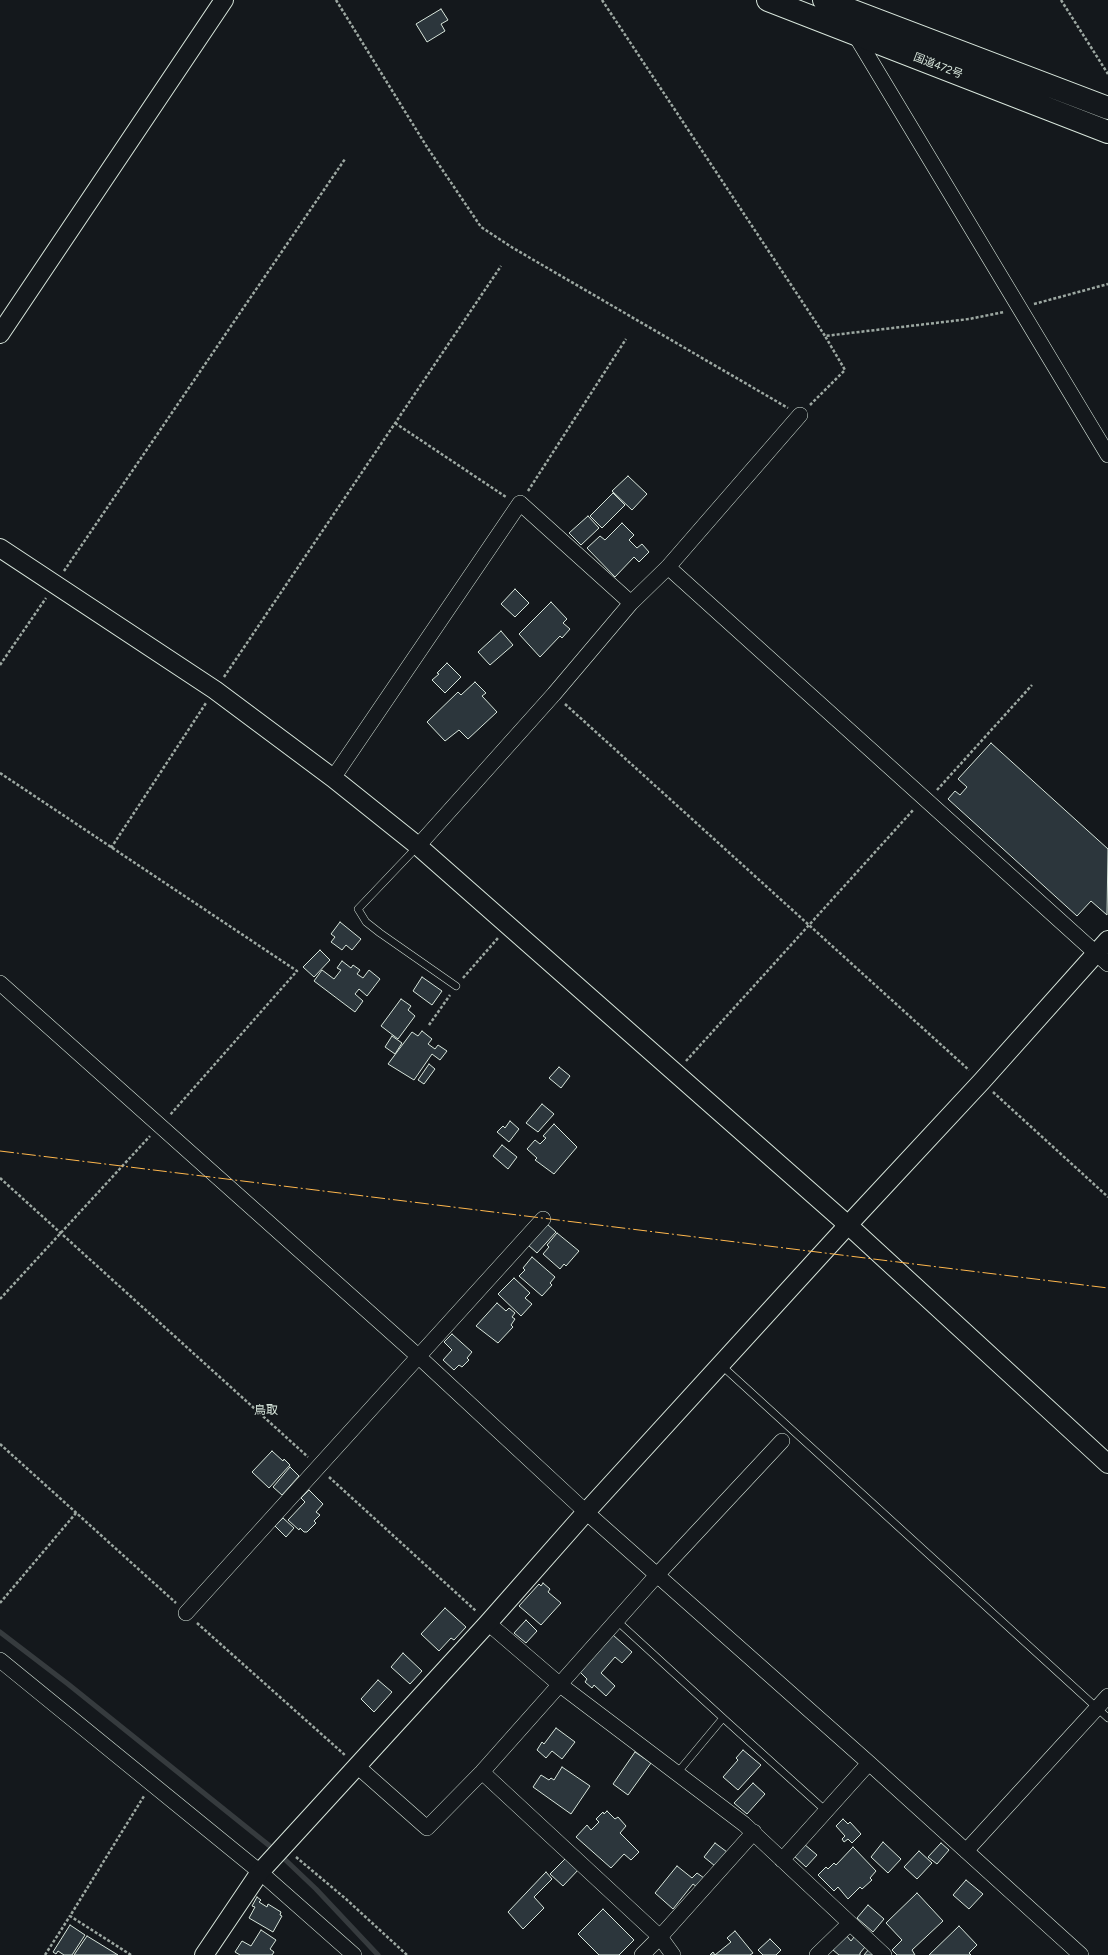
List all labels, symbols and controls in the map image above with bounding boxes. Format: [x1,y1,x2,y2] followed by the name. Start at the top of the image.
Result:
[911,51,965,81] street label: 国道472号
[254,1403,278,1417] district label: 鳥取

